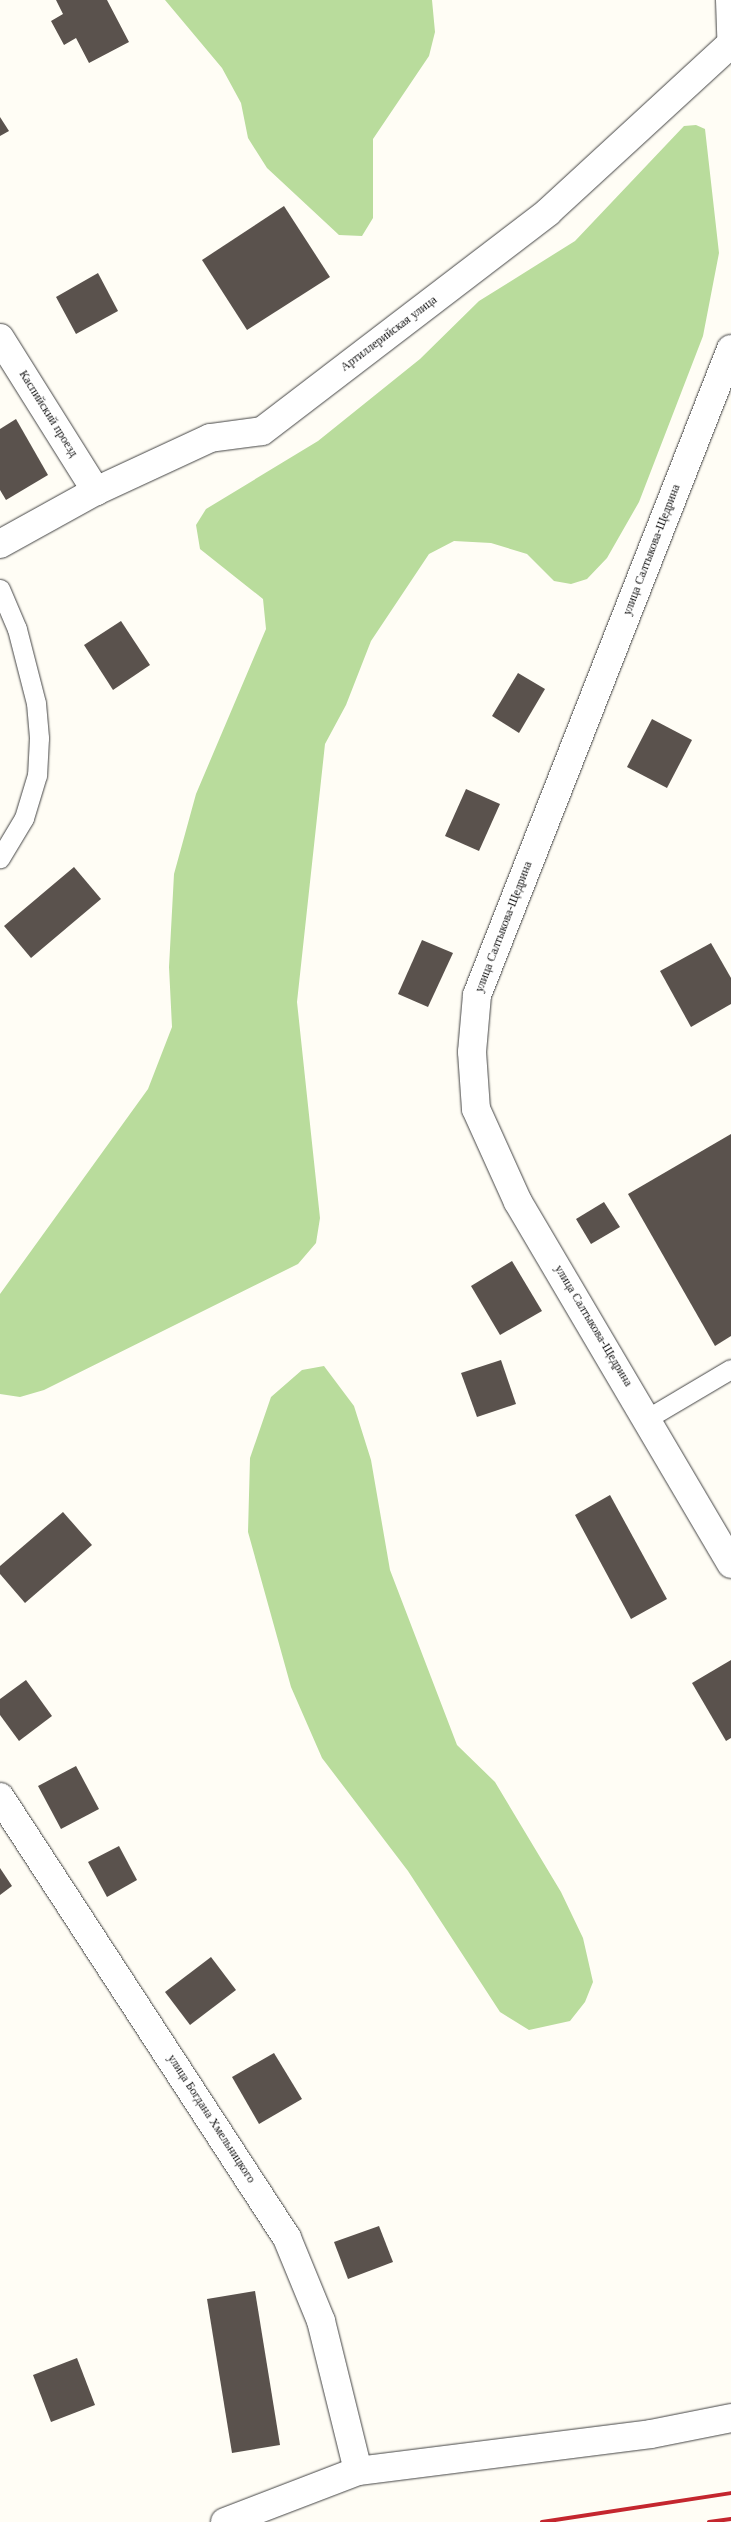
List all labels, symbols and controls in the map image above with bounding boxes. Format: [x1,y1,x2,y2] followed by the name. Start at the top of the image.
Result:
[338,293,440,375] street label: Артиллерийская улица
[16,368,80,460] street label: Каспийский проезд
[620,483,684,617] street label: улица Салтыкова-Щедрина
[472,860,536,994] street label: улица Салтыкова-Щедрина
[551,1263,635,1389] street label: улица Салтыкова-Щедрина
[164,2052,258,2186] street label: улица Богдана Хмельницкого

